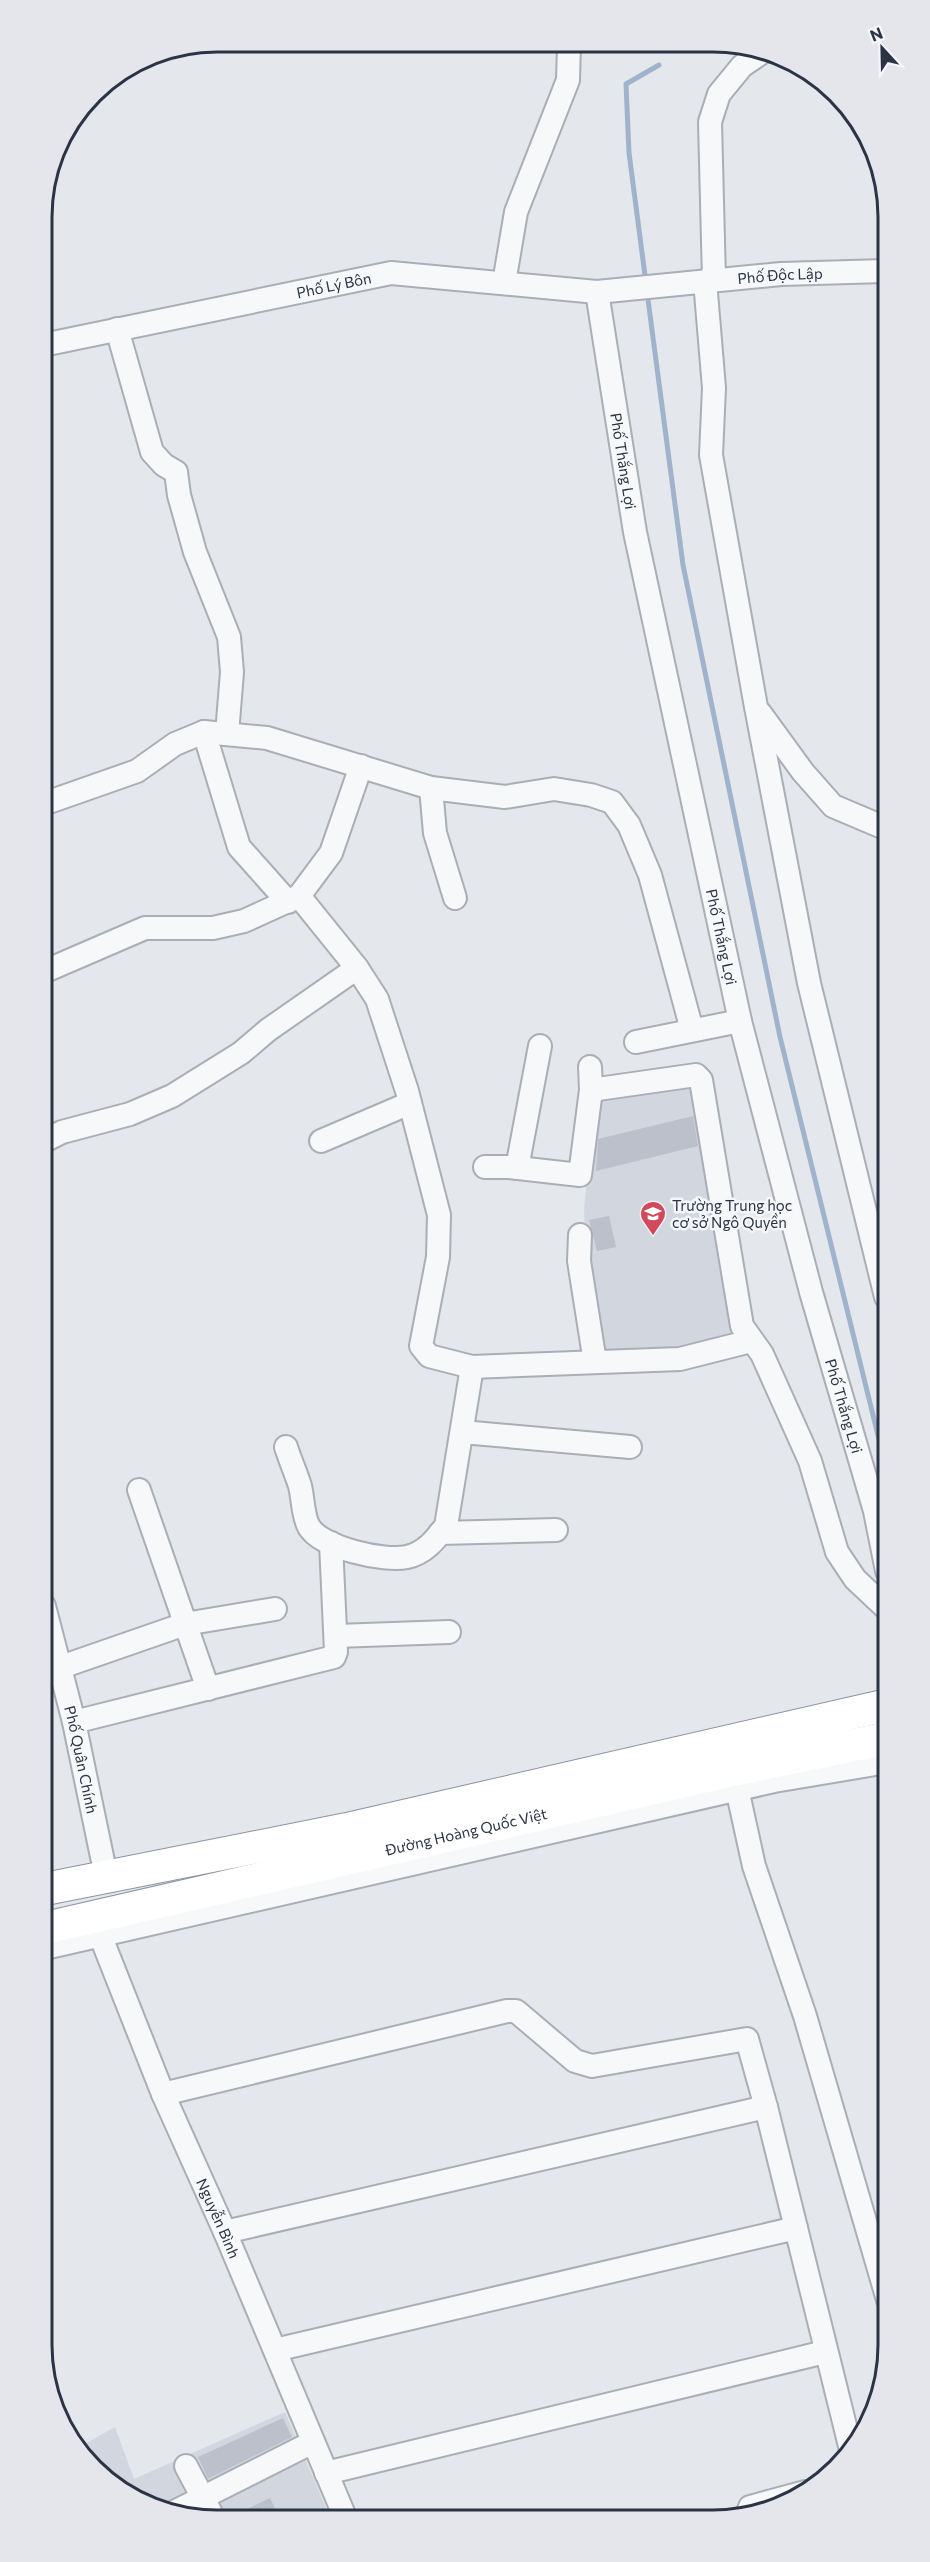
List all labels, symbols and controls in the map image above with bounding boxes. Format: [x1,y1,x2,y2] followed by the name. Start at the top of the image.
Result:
[852,18,912,78] north arrow
[867,23,885,45] text: N
[736,264,823,287] street label: Phố Độc Lập
[295,268,373,301] street label: Phố Lý Bôn
[607,411,640,510] street label: Phố Thắng Lợi
[703,887,741,986] street label: Phố Thắng Lợi
[672,1196,792,1231] place label: Trường Trung học cơ sở Ngô Quyền
[638,1199,668,1237] school or university icon: Trường Trung học cơ sở Ngô Quyền
[822,1357,867,1455] street label: Phố Thắng Lợi
[61,1704,102,1815] street label: Phố Quân Chính
[382,1804,549,1859] street label: Đường Hoàng Quốc Việt
[193,2175,244,2261] street label: Nguyễn Bình

